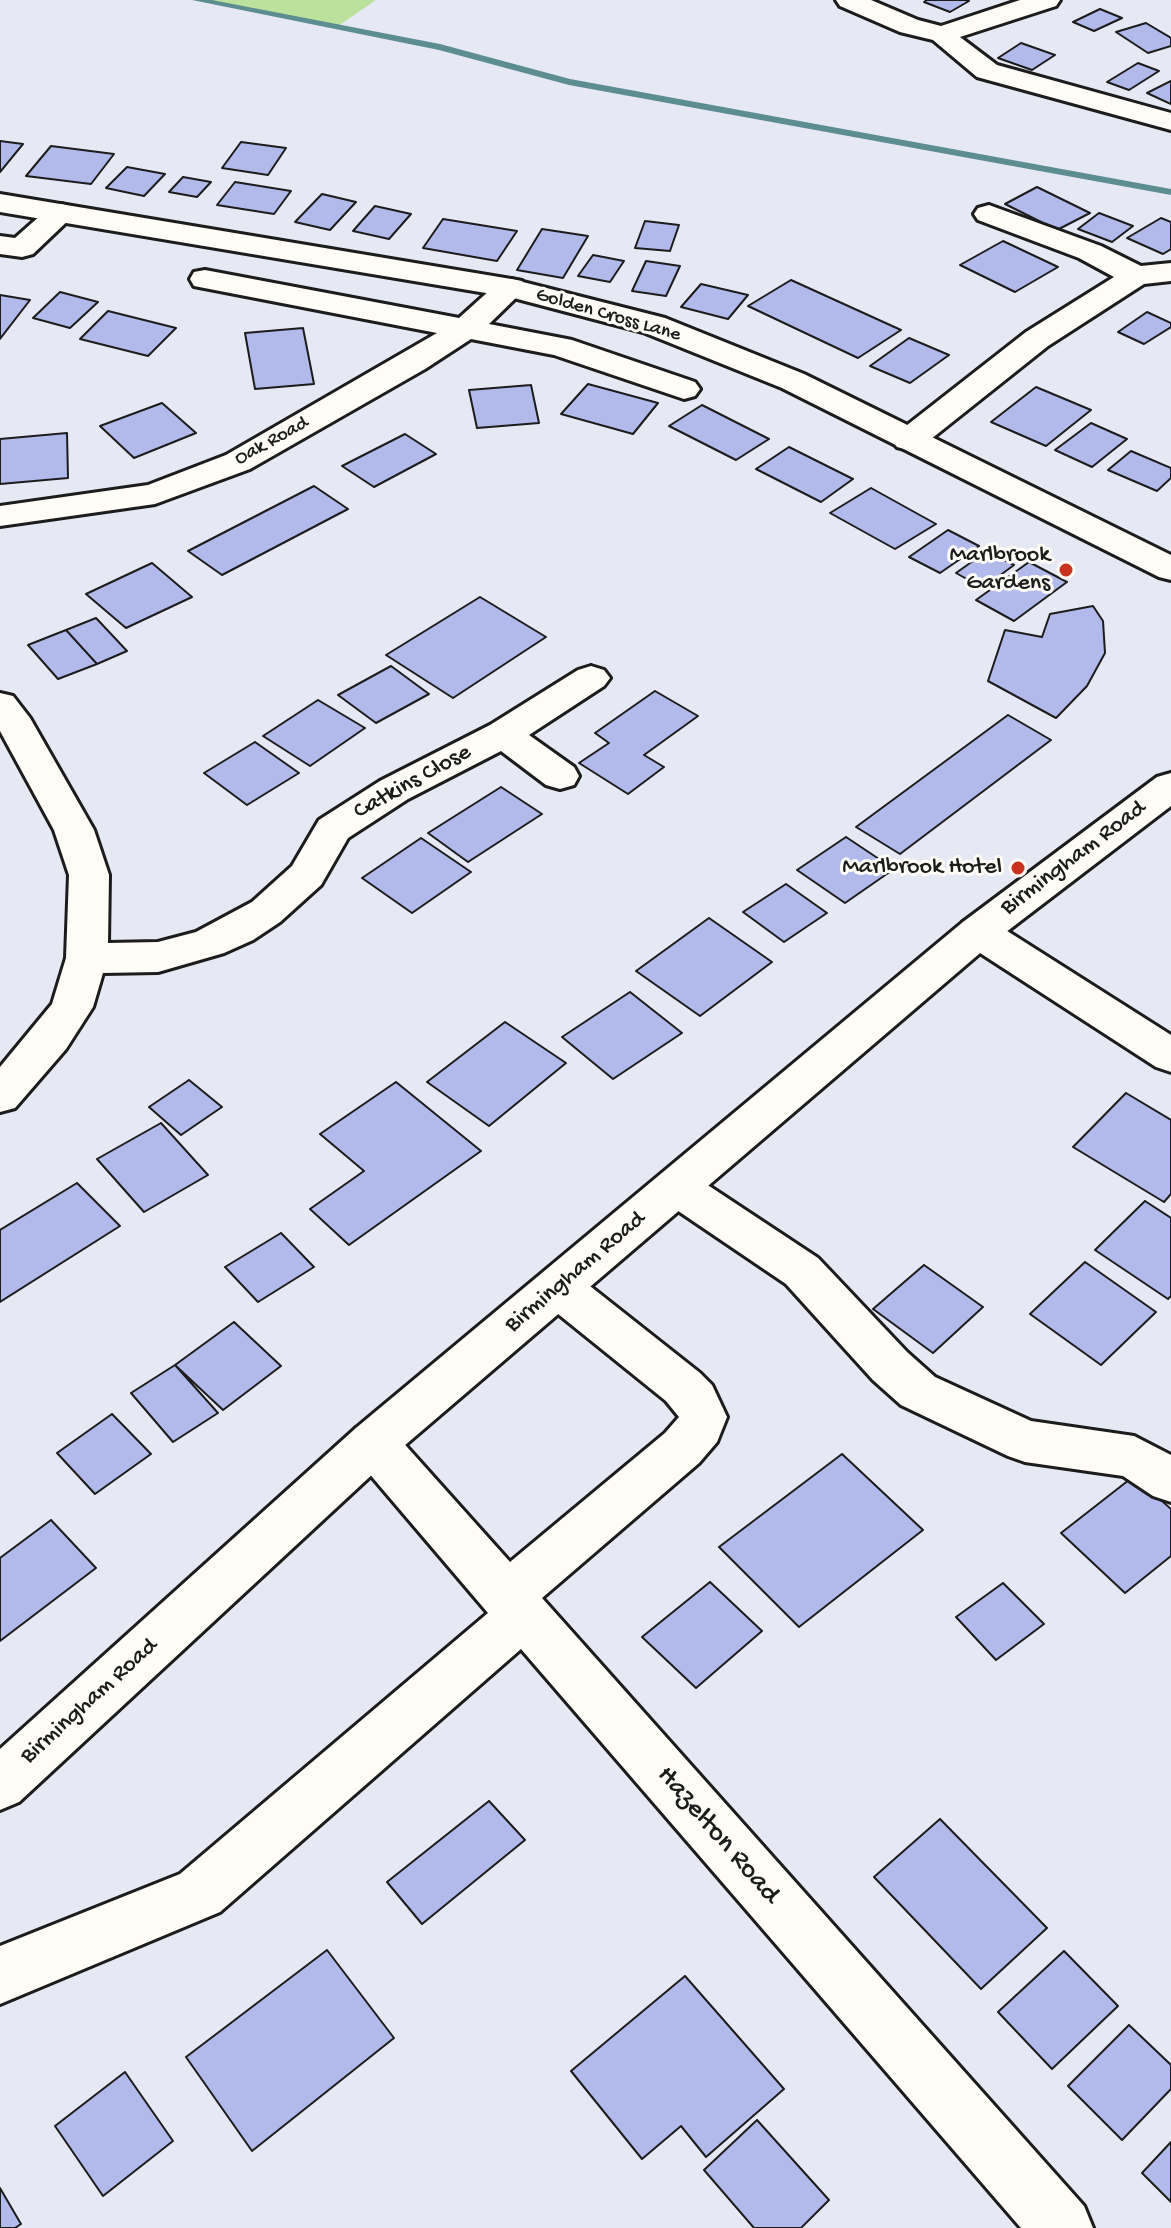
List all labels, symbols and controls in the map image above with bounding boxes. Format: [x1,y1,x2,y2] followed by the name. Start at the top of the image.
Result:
[533,284,683,348] street label: Golden Cross Lane
[231,412,313,472] street label: Oak Road
[949,542,1050,598] place label: Marlbrook Gardens
[1057,561,1075,579] marker: Marlbrook Gardens
[349,739,477,827] street label: Catkins Close
[996,795,1152,923] street label: Birmingham Road
[842,854,1002,882] place label: Marlbrook Hotel
[1009,859,1027,877] marker: Marlbrook Hotel
[500,1206,652,1340] street label: Birmingham Road
[15,1633,165,1771] street label: Birmingham Road
[648,1760,786,1912] street label: Hazelton Road

